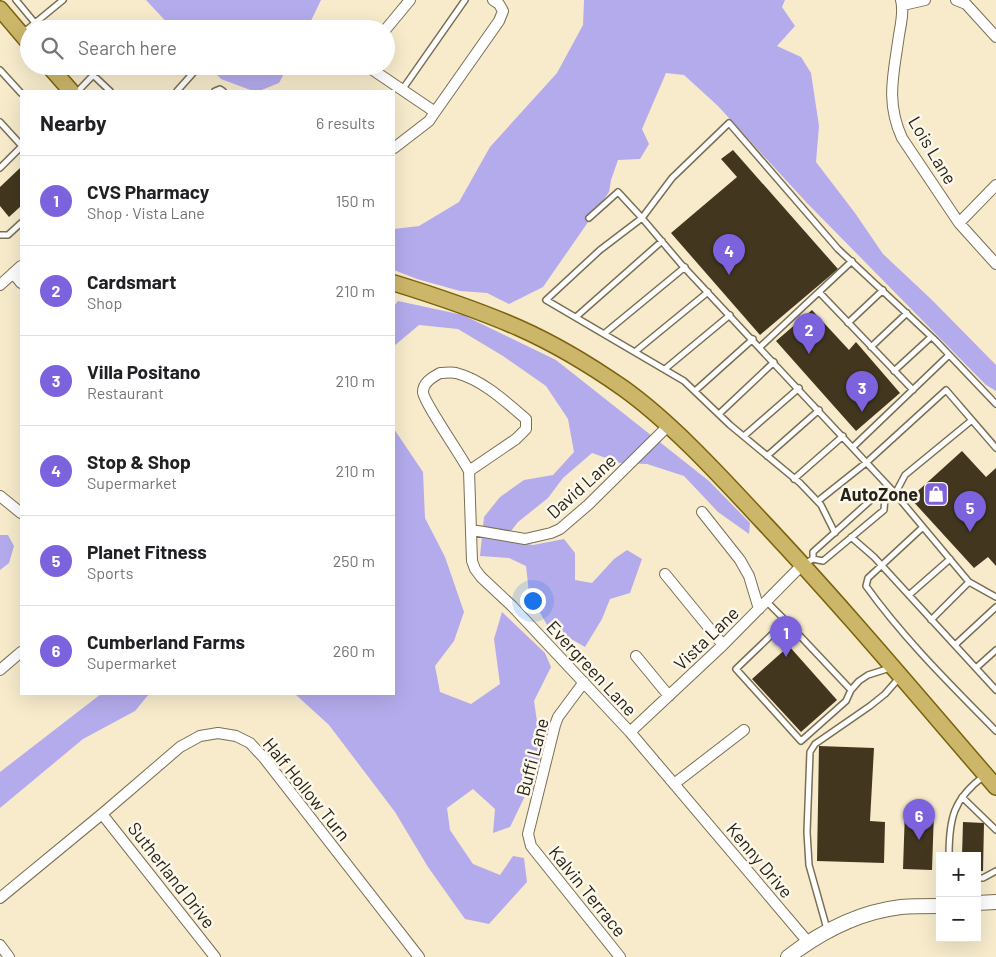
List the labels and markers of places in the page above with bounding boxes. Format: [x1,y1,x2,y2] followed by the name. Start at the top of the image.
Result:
[713,234,745,275] pin: 4
[793,313,825,354] pin: 2
[846,371,878,412] pin: 3
[923,481,949,507] shop icon: AutoZone
[840,483,918,505] place label: AutoZone
[954,491,986,532] pin: 5
[770,616,802,657] pin: 1
[903,799,935,840] pin: 6

